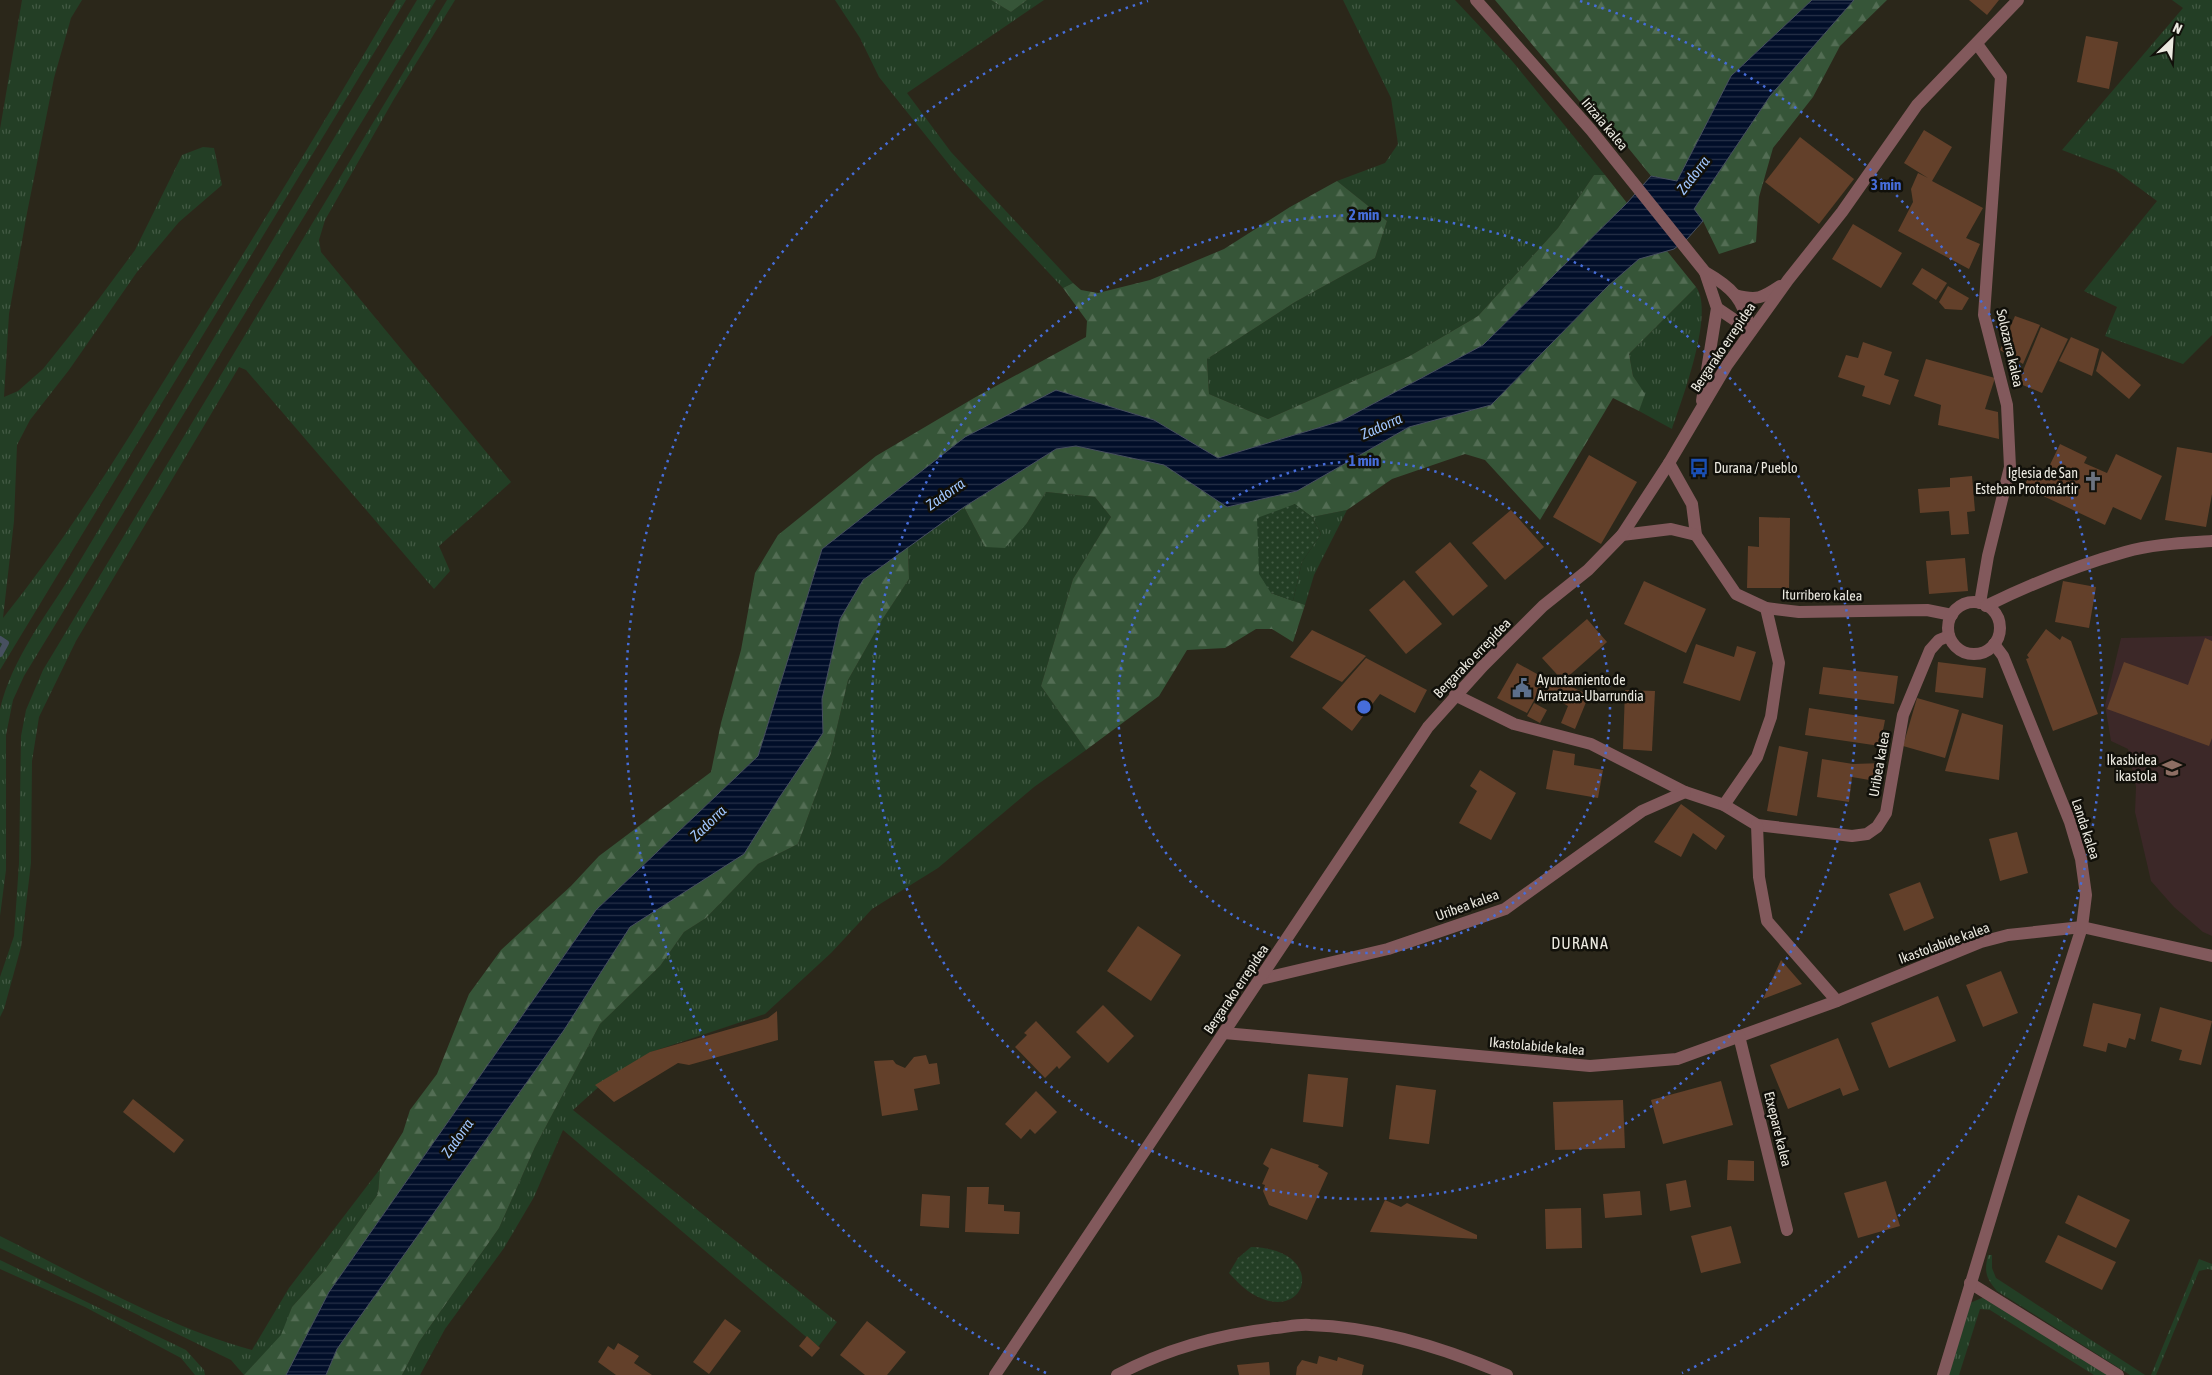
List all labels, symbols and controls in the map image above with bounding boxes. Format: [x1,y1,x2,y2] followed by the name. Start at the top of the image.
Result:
[2147,15,2197,65] north arrow
[2170,19,2185,37] text: N
[1579,95,1631,153] street label: Irizaia kalea
[1673,153,1713,197] water label: Zadorra
[1871,176,1901,193] text: 3 min
[1349,206,1379,223] text: 2 min
[1687,299,1759,395] street label: Bergarako errepidea
[1993,307,2027,389] street label: Solozarra kalea
[1358,409,1404,443] water label: Zadorra
[1349,452,1379,469] text: 1 min
[1688,457,1710,479] bus stop icon: Durana / Pueblo
[1714,460,1798,476] place label: Durana / Pueblo
[1975,465,2079,497] place label: Iglesia de San Esteban Protomártir
[2082,470,2104,492] church icon: Iglesia de San Esteban Protomártir
[922,475,968,513] water label: Zadorra
[1782,586,1862,604] street label: Iturribero kalea
[1430,615,1514,701] street label: Bergarako errepidea
[1537,672,1644,704] place label: Ayuntamiento de Arratzua-Ubarrundia
[1511,677,1533,699] public building icon: Ayuntamiento de Arratzua-Ubarrundia
[1355,698,1373,716] centre of rings
[1865,730,1893,798] street label: Uribea kalea
[2106,752,2157,784] place label: Ikasbidea ikastola
[2161,757,2183,779] school or university icon: Ikasbidea ikastola
[2069,797,2103,861] street label: Landa kalea
[687,802,729,844] water label: Zadorra
[1433,886,1501,924] street label: Uribea kalea
[1896,919,1992,967] street label: Ikastolabide kalea
[1551,934,1609,952] district label: DURANA
[1200,941,1272,1037] street label: Bergarako errepidea
[1489,1034,1585,1058] street label: Ikastolabide kalea
[1761,1090,1795,1168] street label: Etxepare kalea
[438,1115,476,1161] water label: Zadorra

